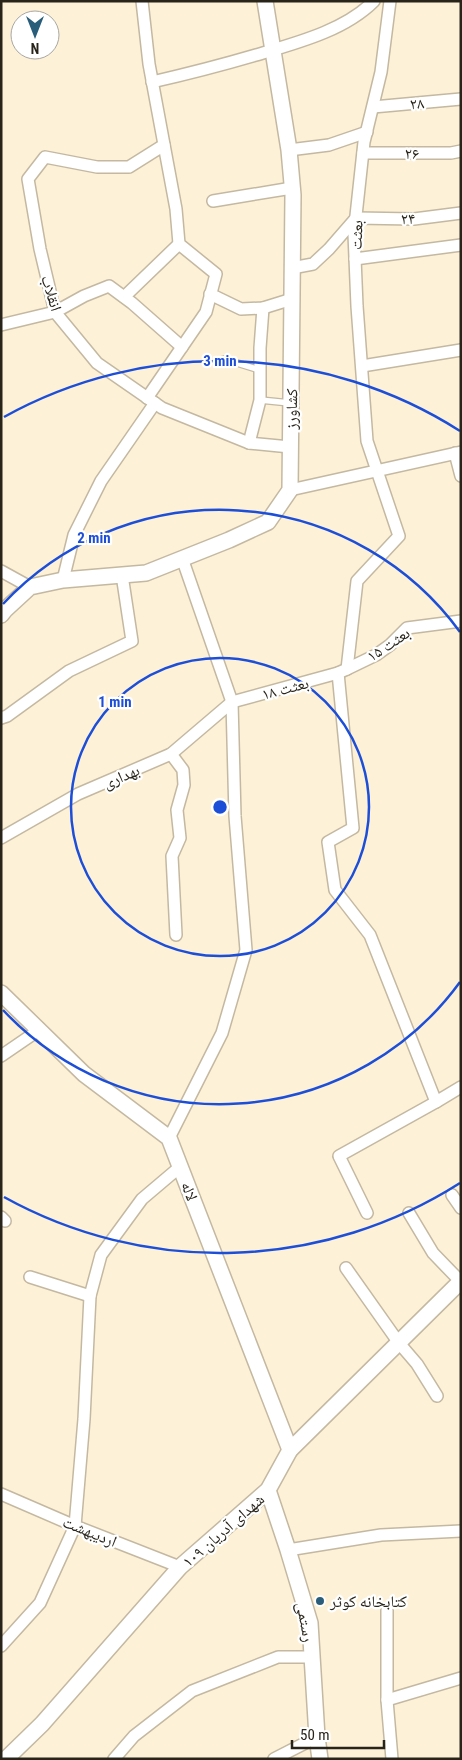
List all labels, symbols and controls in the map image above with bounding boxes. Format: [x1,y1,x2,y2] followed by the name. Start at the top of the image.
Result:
[10,10,60,60] north arrow
[31,40,39,56] text: N
[409,93,425,114] street label: ۲۸
[405,144,419,163] street label: ۲۶
[401,209,416,228] street label: ۲۴
[346,220,367,250] street label: بعثت
[37,273,66,313] street label: انقلاب
[203,352,237,370] text: 3 min
[282,388,301,431] street label: کشاورز
[77,529,111,547] text: 2 min
[363,623,413,666] street label: بعثت ۱۵
[260,673,311,704] street label: بعثت ۱۸
[98,693,132,711] text: 1 min
[100,760,143,794] street label: بهداری
[211,798,229,816] centre of rings
[177,1179,202,1203] street label: لاله
[178,1490,269,1572] street label: شهدای آدریان ۱۰۹
[60,1512,120,1551] street label: اردیبهشت
[329,1592,407,1611] place label: کتابخانه کوثر
[314,1595,326,1607] marker: کتابخانه کوثر
[292,1601,318,1644] street label: رستمی
[292,1718,384,1750] scale bar
[300,1726,330,1744] text: 50 m

